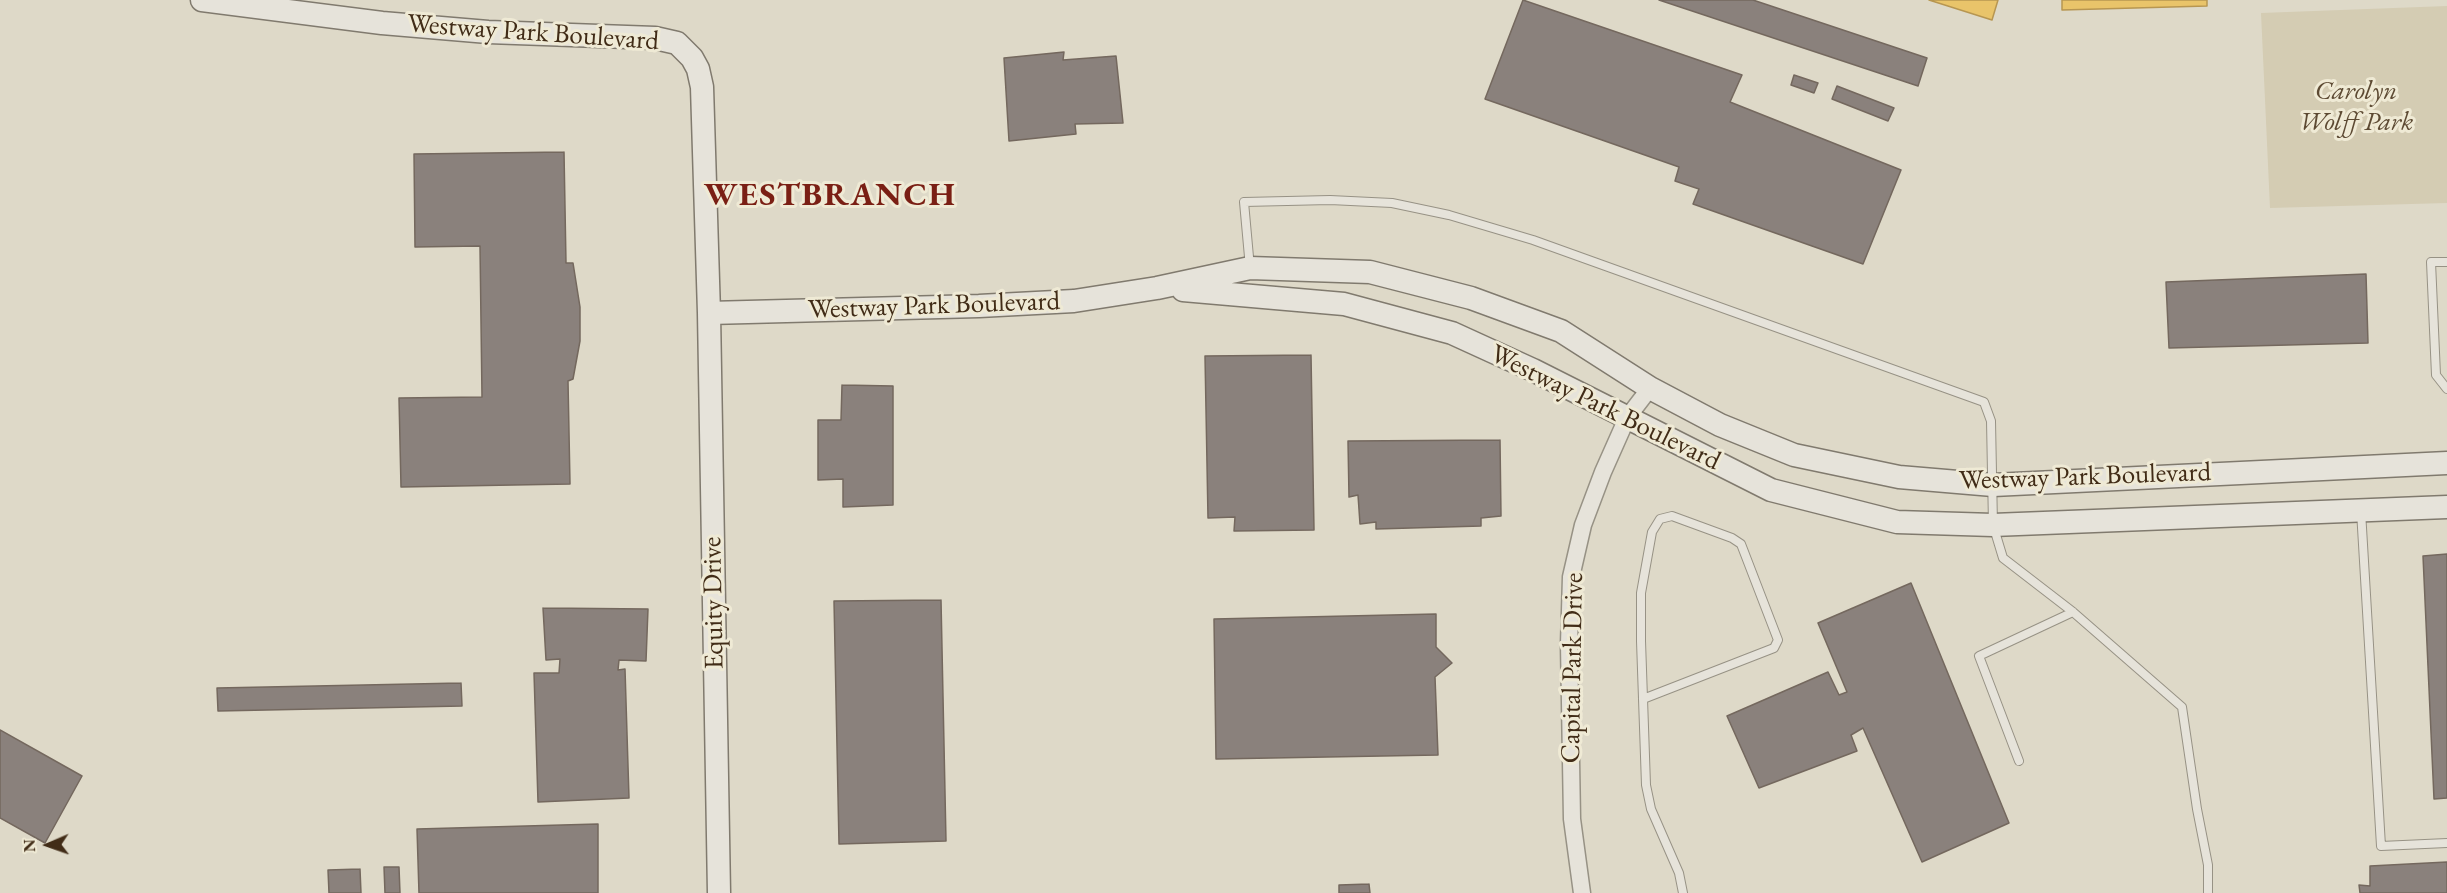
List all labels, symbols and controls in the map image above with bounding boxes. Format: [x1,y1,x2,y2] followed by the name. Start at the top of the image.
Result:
[406,8,660,58] street label: Westway Park Boulevard
[2299,76,2413,139] park label: Carolyn Wolff Park
[704,176,956,216] district label: WESTBRANCH
[807,285,1061,327] street label: Westway Park Boulevard
[1485,338,1725,478] street label: Westway Park Boulevard
[1958,456,2212,498] street label: Westway Park Boulevard
[697,536,731,670] street label: Equity Drive
[1555,572,1591,764] street label: Capital Park Drive
[18,815,78,875] north arrow
[19,839,40,852] text: N

